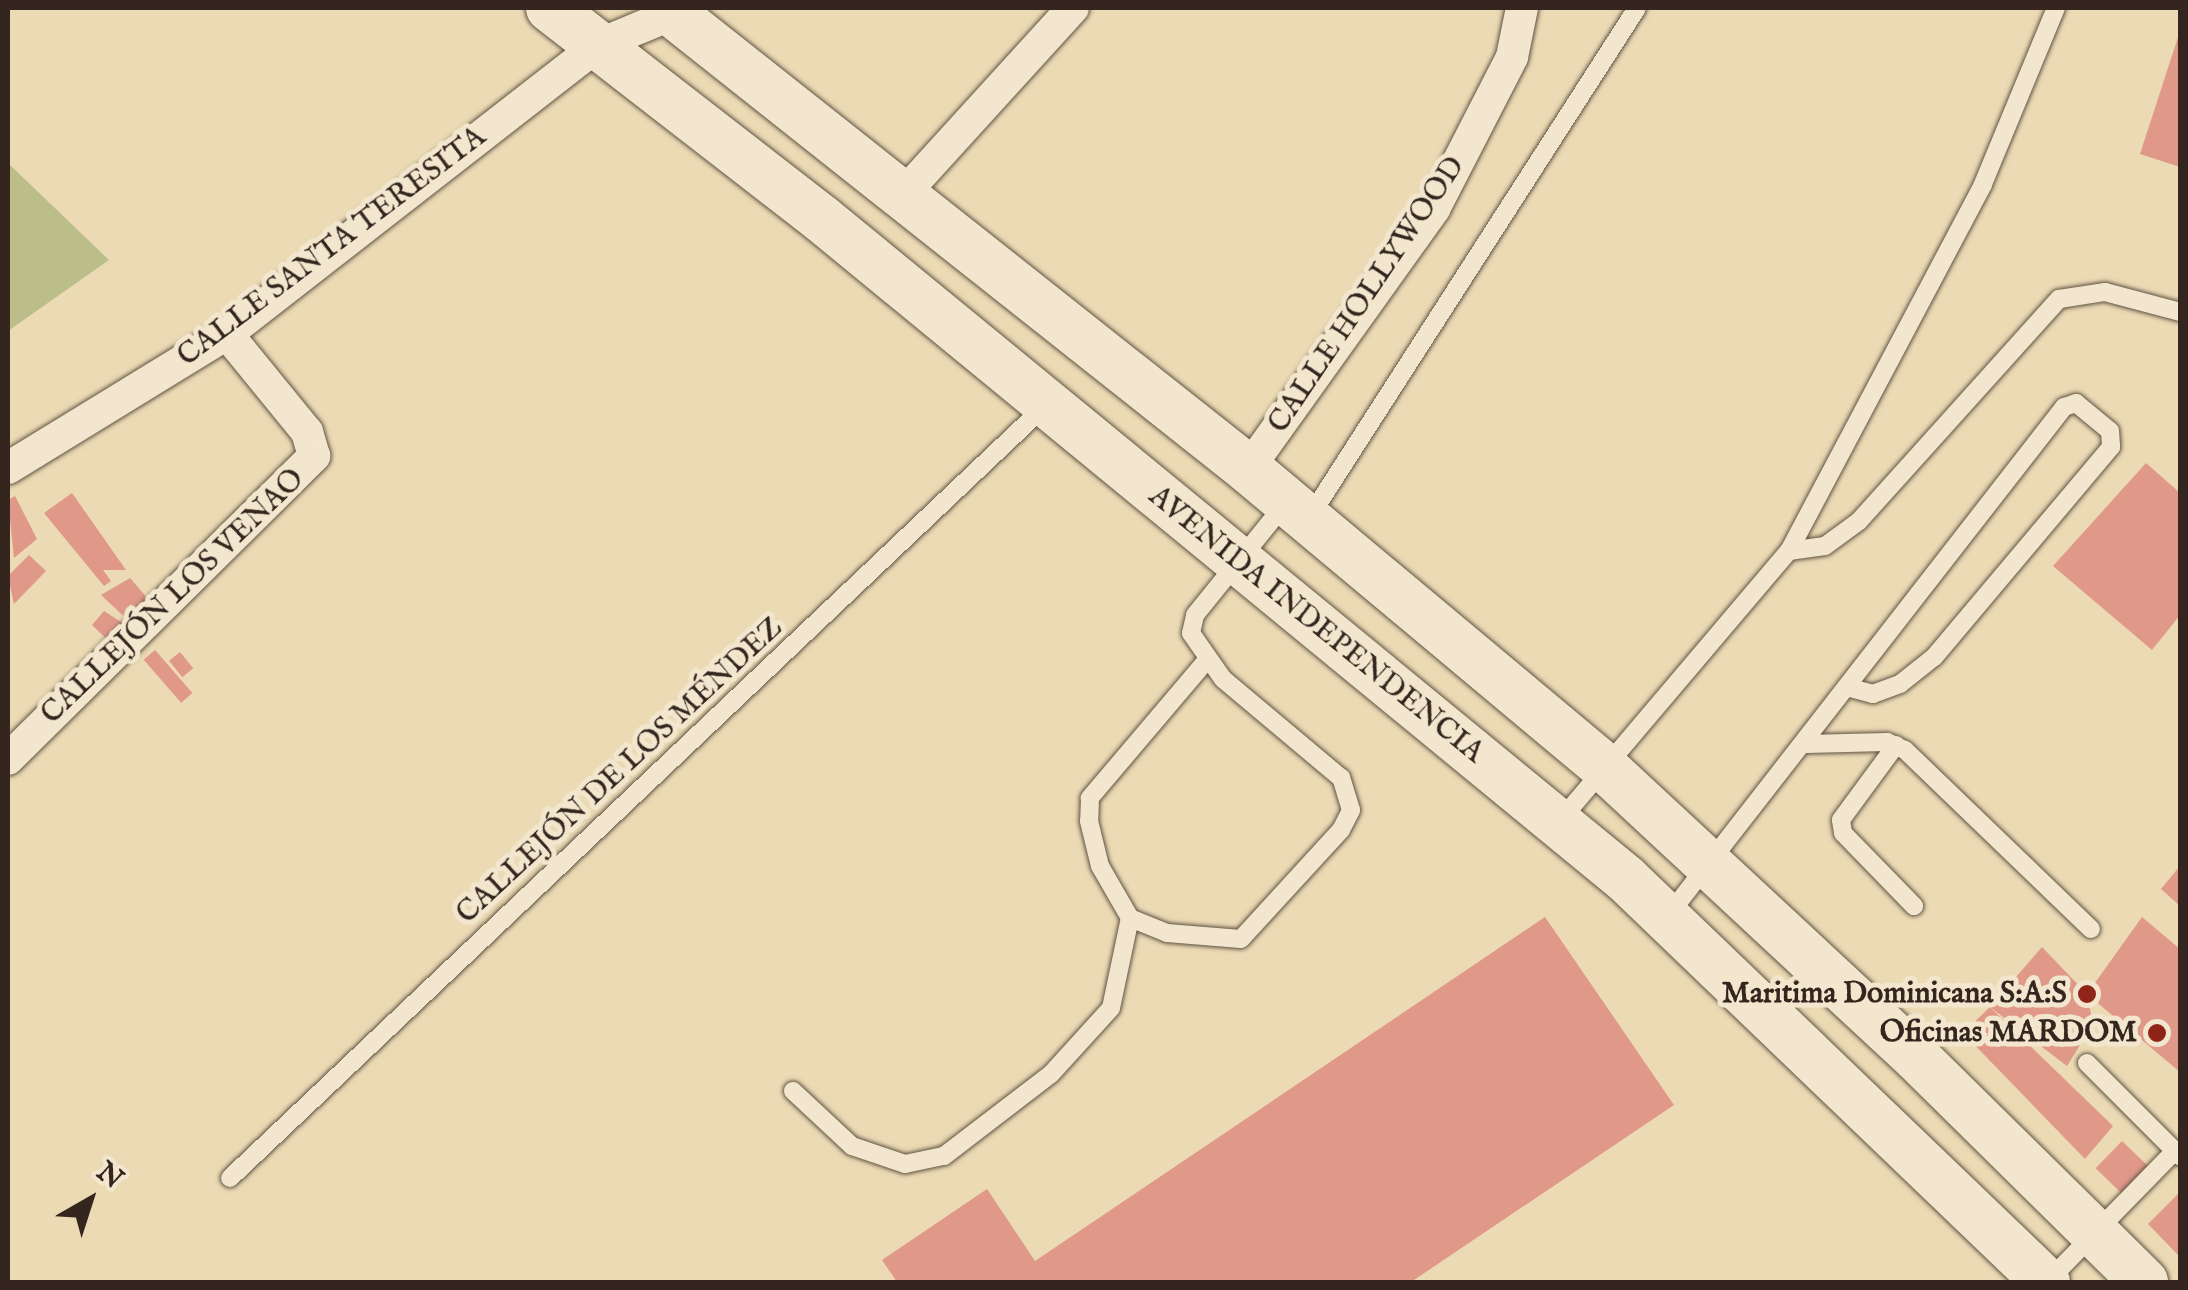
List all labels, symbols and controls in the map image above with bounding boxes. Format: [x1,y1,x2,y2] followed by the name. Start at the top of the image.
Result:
[171,119,493,375] street label: CALLE SANTA TERESITA
[1261,150,1473,440] street label: CALLE HOLLYWOOD
[34,462,312,732] street label: CALLEJÓN LOS VENAO
[1141,479,1491,771] street label: AVENIDA INDEPENDENCIA
[449,610,791,932] street label: CALLEJÓN DE LOS MÉNDEZ
[1722,976,2067,1012] place label: Maritima Dominicana S:A:S
[2076,983,2098,1005] marker: Maritima Dominicana S:A:S
[1880,1015,2137,1051] place label: Oficinas MARDOM
[2146,1022,2168,1044] marker: Oficinas MARDOM
[40,1150,140,1250] north arrow
[89,1155,130,1198] text: N

